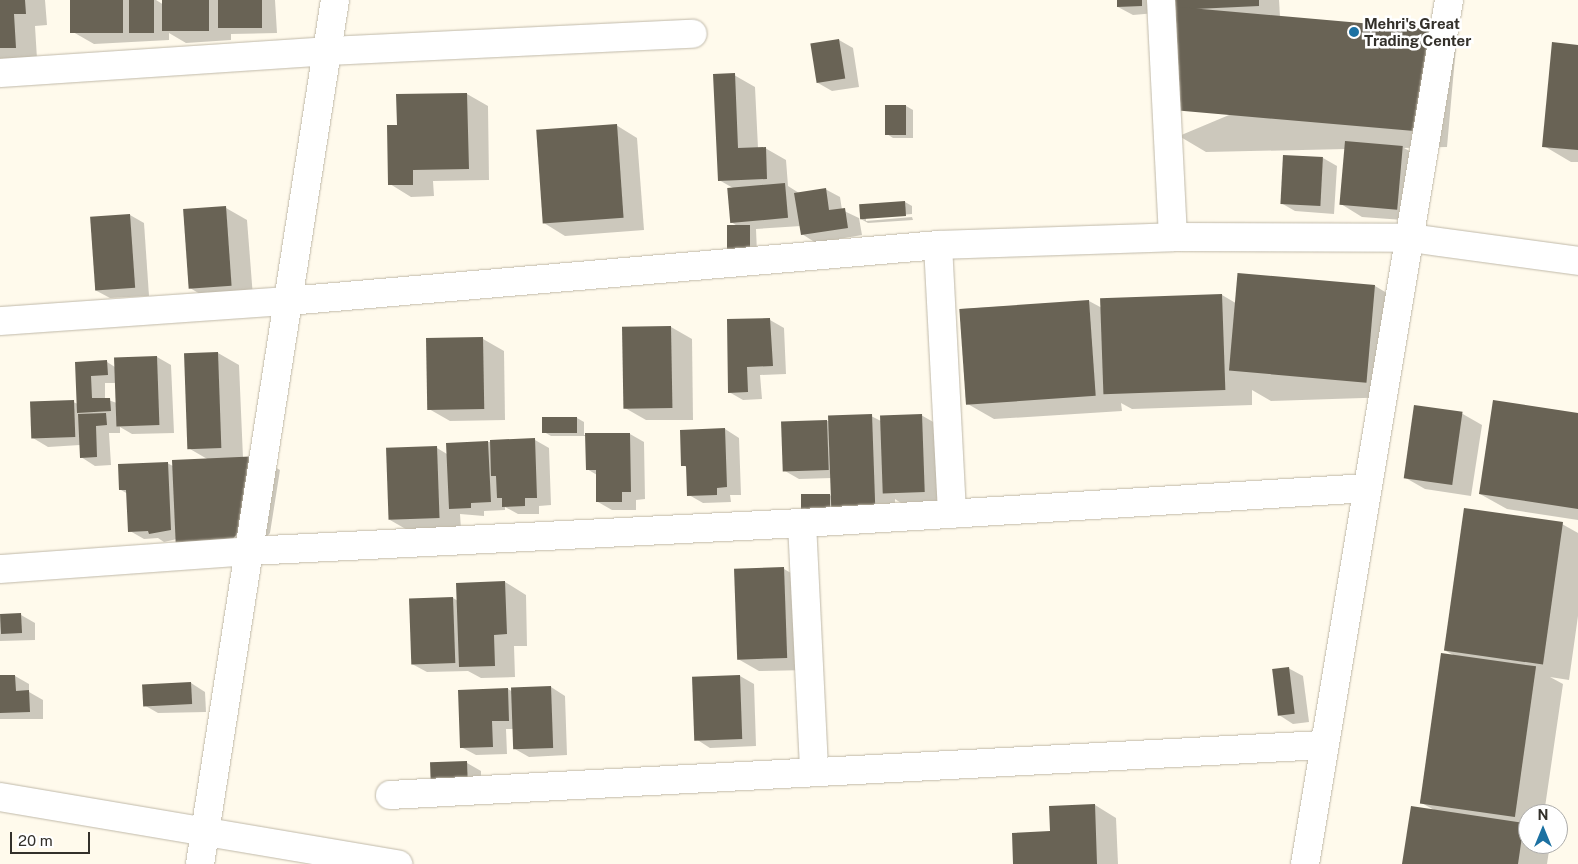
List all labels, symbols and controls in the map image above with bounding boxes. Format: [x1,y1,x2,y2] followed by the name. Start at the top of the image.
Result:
[1364,14,1471,49] place label: Mehri's Great Trading Center
[1348,26,1360,38] marker: Mehri's Great Trading Center
[1518,804,1568,854] north arrow
[1538,807,1548,823] text: N
[12,822,92,854] scale bar
[18,832,53,849] text: 20 m

